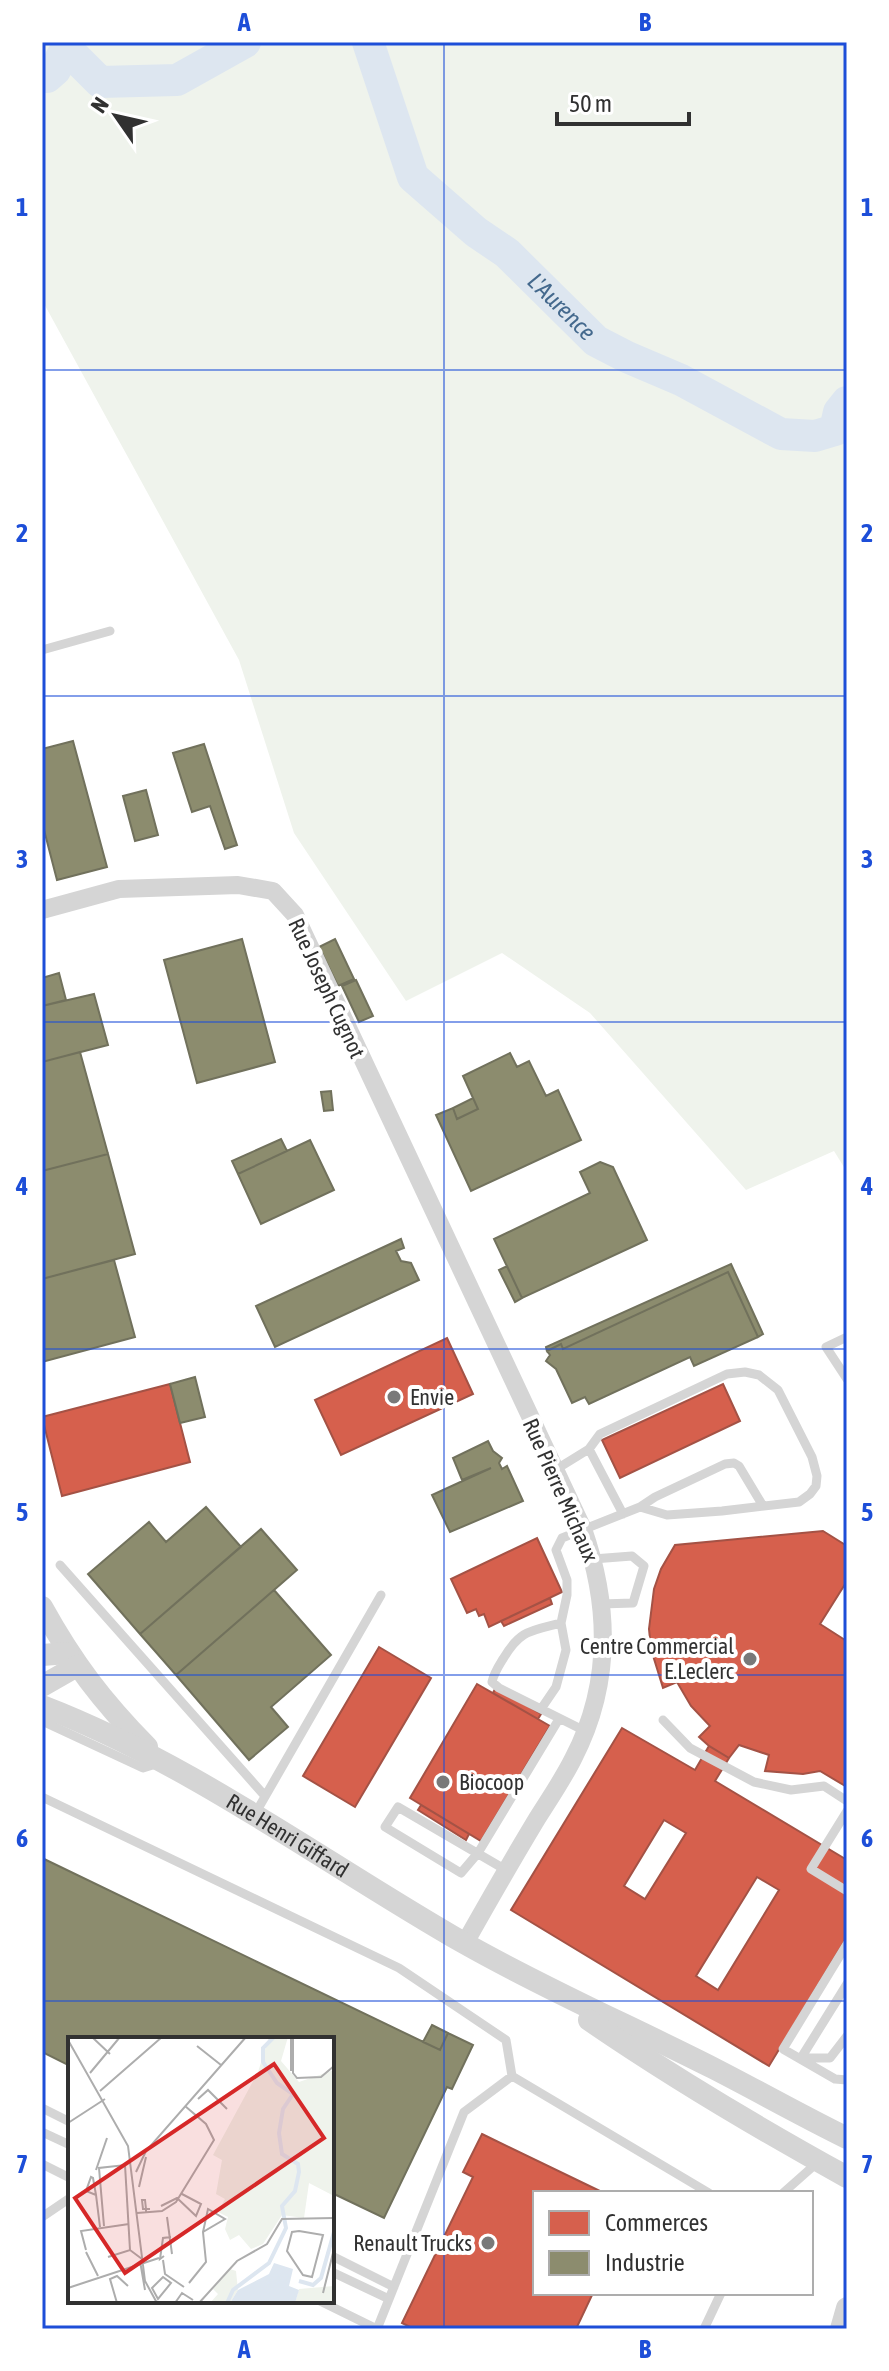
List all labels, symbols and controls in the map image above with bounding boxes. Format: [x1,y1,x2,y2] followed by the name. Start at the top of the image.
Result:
[237,7,251,37] text: A
[639,7,652,37] text: B
[76,76,156,156] north arrow
[557,76,689,126] scale bar
[569,90,612,117] text: 50 m
[85,92,114,117] text: N
[16,192,28,222] text: 1
[861,192,873,222] text: 1
[522,267,601,346] water label: L'Aurence
[16,518,28,548] text: 2
[861,518,873,548] text: 2
[16,844,28,874] text: 3
[861,844,873,874] text: 3
[283,914,371,1062] street label: Rue Joseph Cugnot
[15,1171,28,1201] text: 4
[860,1171,873,1201] text: 4
[410,1384,454,1410] place label: Envie
[385,1388,403,1406] marker: Envie
[518,1414,604,1566] street label: Rue Pierre Michaux
[16,1497,28,1527] text: 5
[861,1497,873,1527] text: 5
[580,1633,735,1684] place label: Centre Commercial E.Leclerc
[741,1650,759,1668] marker: Centre Commercial E.Leclerc
[459,1769,524,1795] place label: Biocoop
[434,1773,452,1791] marker: Biocoop
[222,1788,353,1883] street label: Rue Henri Giffard
[16,1823,28,1853] text: 6
[861,1823,873,1853] text: 6
[68,2037,334,2303] inset map
[16,2149,28,2179] text: 7
[861,2149,873,2179] text: 7
[533,2191,813,2295] legend
[605,2209,708,2236] text: Commerces
[353,2230,472,2256] place label: Renault Trucks
[479,2234,497,2252] marker: Renault Trucks
[605,2249,685,2276] text: Industrie
[237,2334,251,2364] text: A
[639,2334,652,2364] text: B

